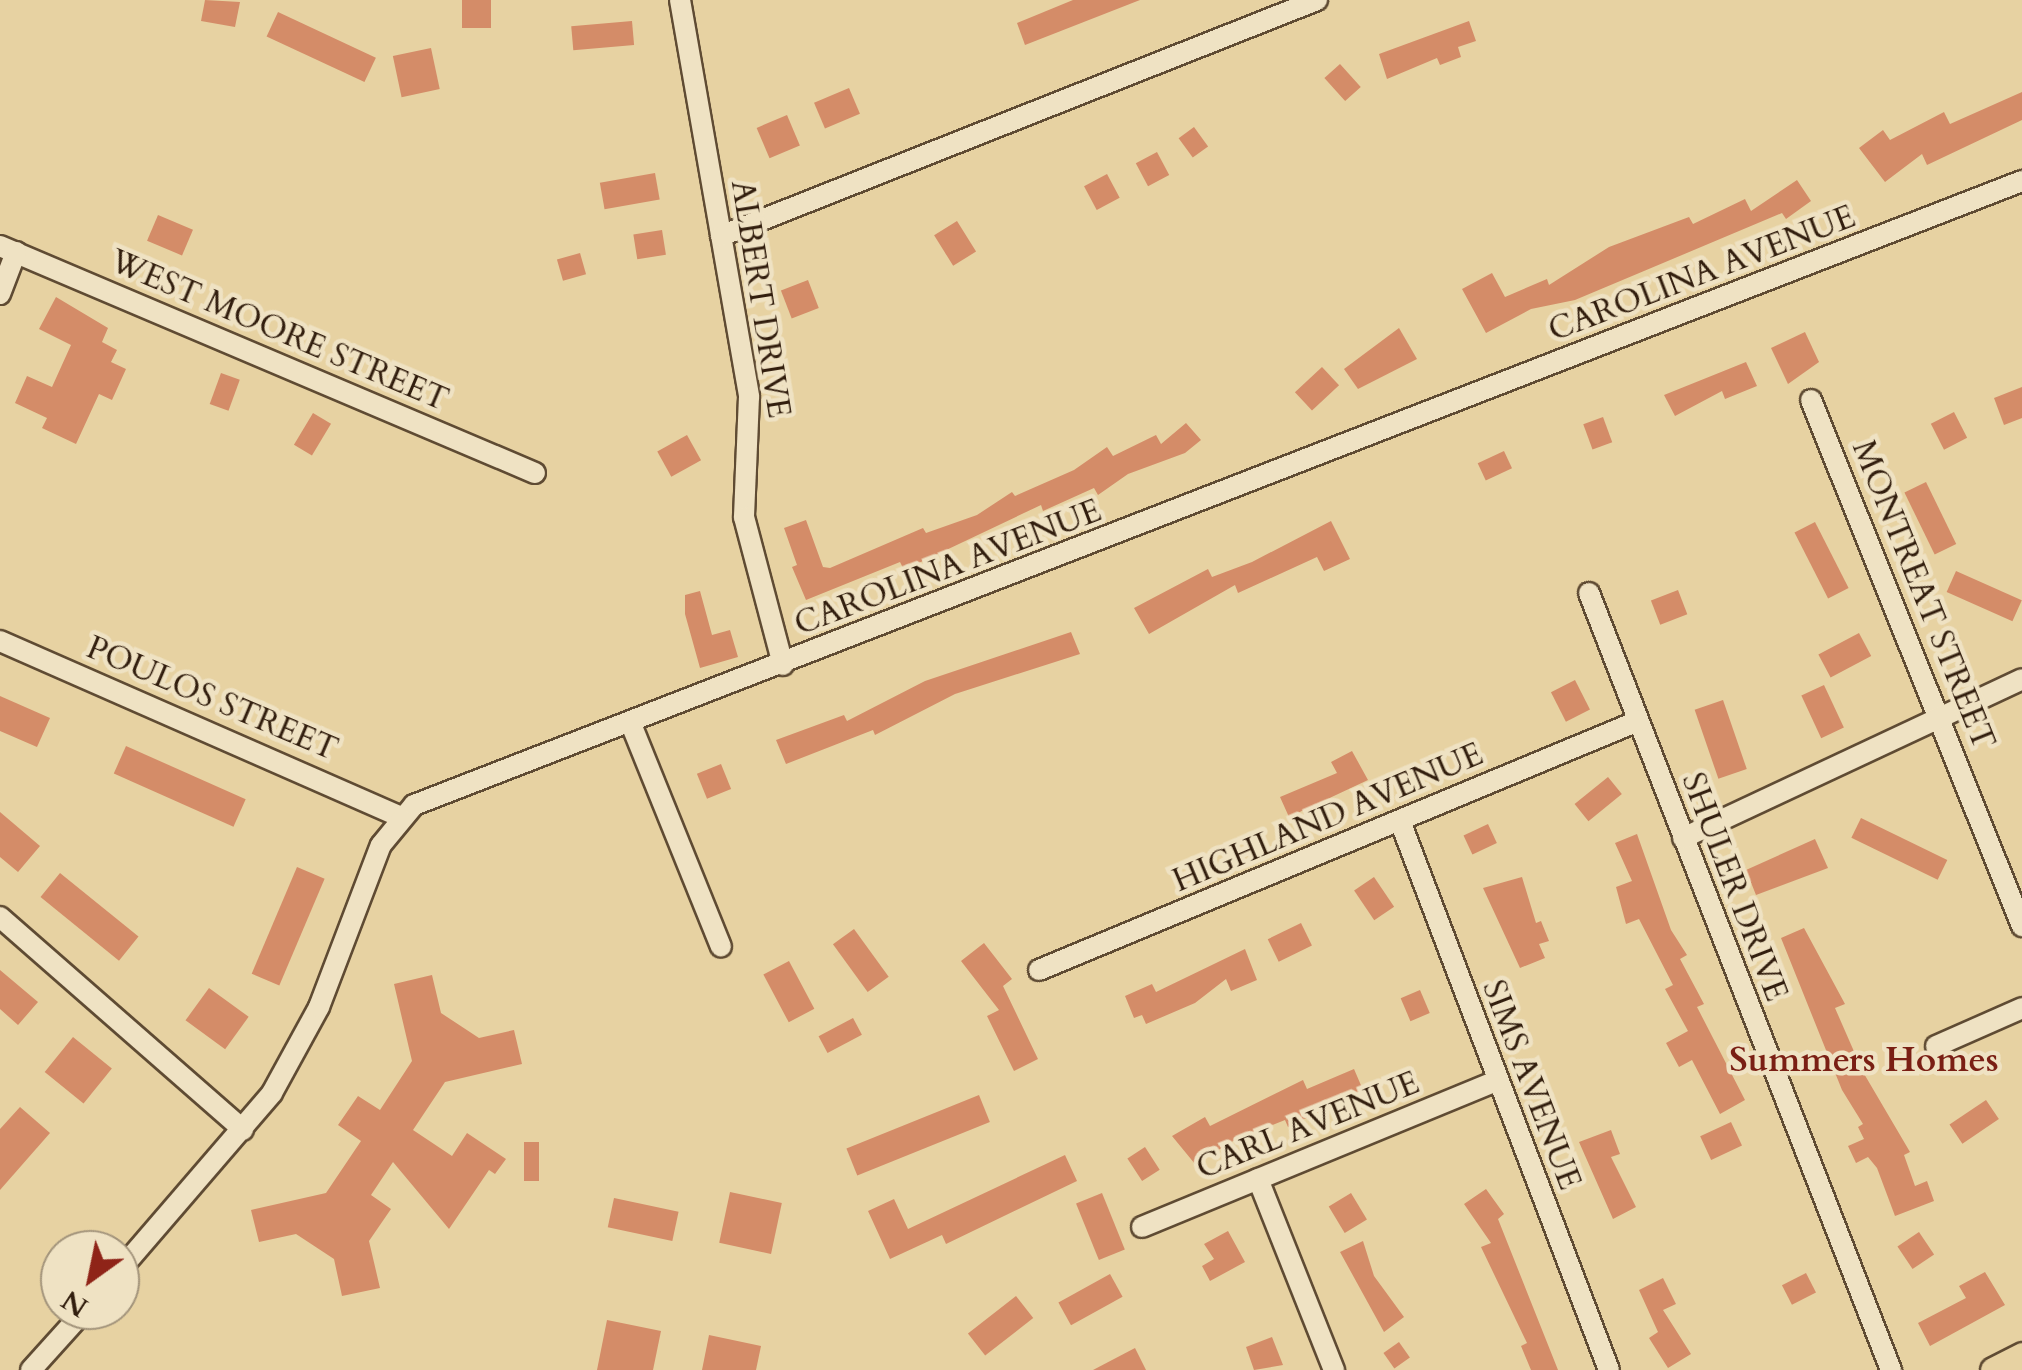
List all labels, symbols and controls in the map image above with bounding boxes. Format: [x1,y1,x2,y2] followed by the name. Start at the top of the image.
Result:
[722,177,798,421] street label: ALBERT DRIVE
[1543,198,1861,350] street label: CAROLINA AVENUE
[104,242,454,420] street label: WEST MOORE STREET
[1843,435,2003,755] street label: MONTREAT STREET
[789,492,1107,644] street label: CAROLINA AVENUE
[81,629,343,769] street label: POULOS STREET
[1167,735,1489,901] street label: HIGHLAND AVENUE
[1673,768,1795,1006] street label: SHULER DRIVE
[1473,975,1589,1195] street label: SIMS AVENUE
[1729,1039,1999,1081] district label: Summers Homes
[1191,1064,1425,1188] street label: CARL AVENUE
[40,1230,140,1330] north arrow
[54,1281,95,1326] text: N

